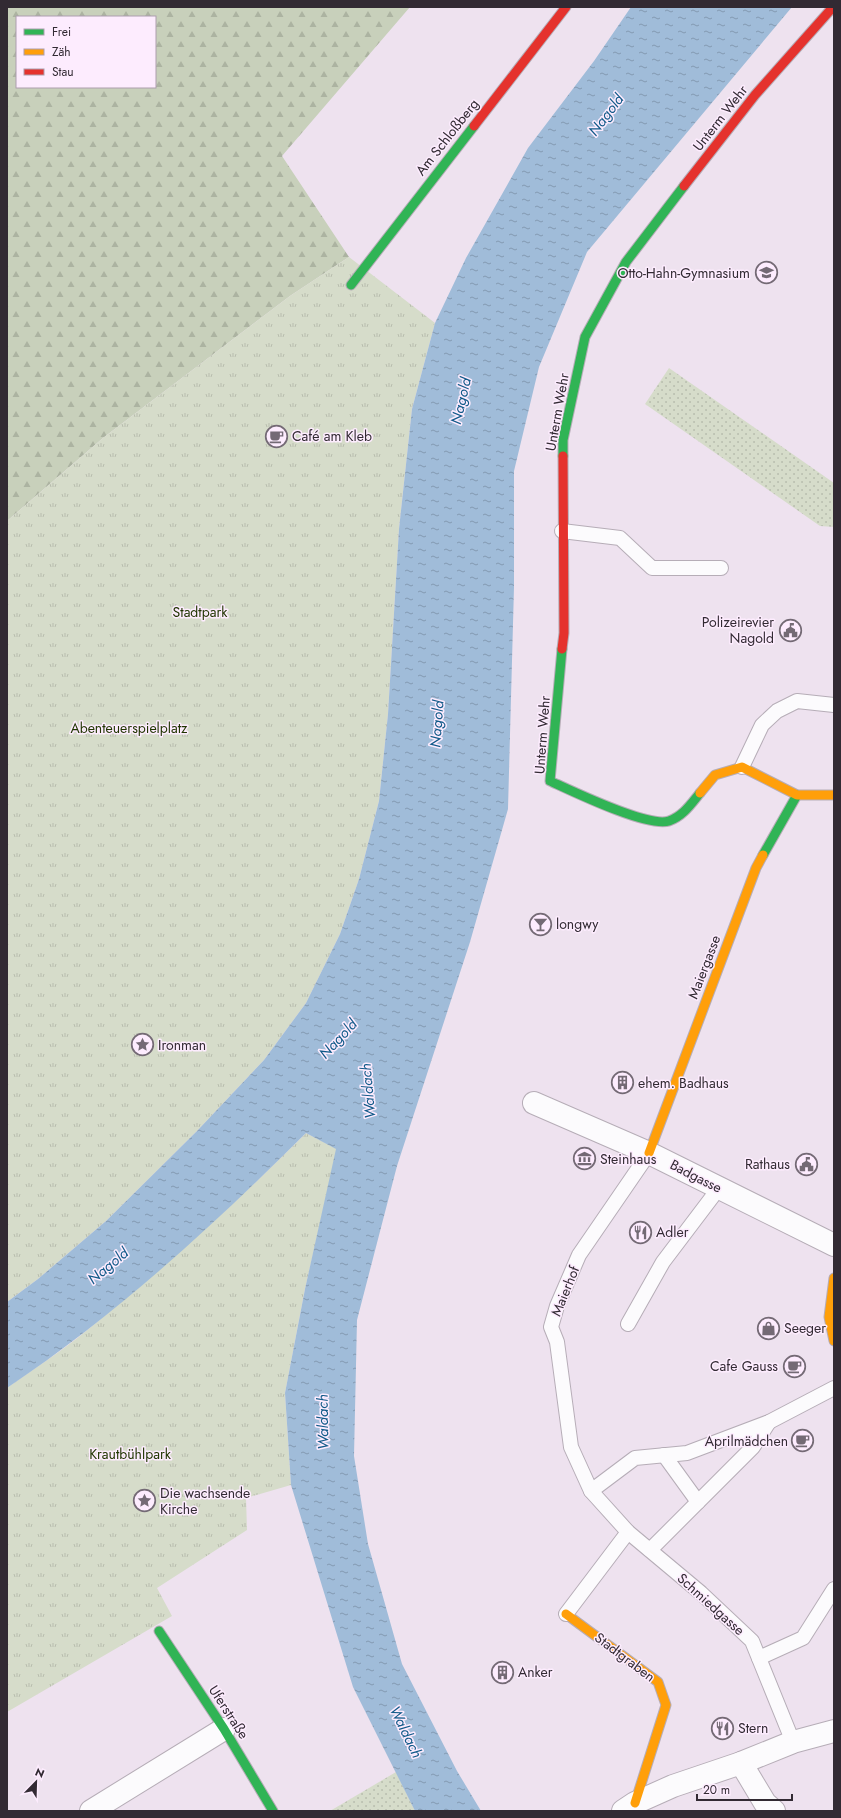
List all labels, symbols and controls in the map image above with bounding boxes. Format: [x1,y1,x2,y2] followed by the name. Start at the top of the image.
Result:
[16,16,156,88] legend
[52,23,71,41] text: Frei
[52,43,71,61] text: Zäh
[52,63,74,81] text: Stau
[688,81,752,155] street label: Unterm Wehr
[583,89,629,141] water label: Nagold
[411,94,483,180] street label: Am Schloßberg
[753,260,779,286] school or university icon: Otto-Hahn-Gymnasium
[617,263,750,283] place label: Otto-Hahn-Gymnasium
[540,371,574,452] street label: Unterm Wehr
[445,375,477,427] water label: Nagold
[263,423,289,449] cafe icon: Café am Kleb
[292,426,372,446] place label: Café am Kleb
[173,602,228,622] park label: Stadtpark
[702,612,774,648] place label: Polizeirevier Nagold
[777,617,803,643] public building icon: Polizeirevier Nagold
[529,695,555,775] street label: Unterm Wehr
[424,699,450,748] water label: Nagold
[70,718,188,738] park label: Abenteuerspielplatz
[527,911,553,937] bar icon: longwy
[556,914,599,934] place label: longwy
[683,932,725,1002] street label: Maiergasse
[314,1014,363,1064] water label: Nagold
[130,1032,156,1058] place icon: Ironman
[158,1035,206,1055] place label: Ironman
[355,1062,381,1120] water label: Waldach
[609,1070,635,1096] building icon: ehem. Badhaus
[638,1073,729,1093] place label: ehem. Badhaus
[572,1146,598,1172] museum icon: Steinhaus
[600,1149,657,1169] place label: Steinhaus
[793,1151,819,1177] public building icon: Rathaus
[667,1154,725,1198] street label: Badgasse
[745,1154,790,1174] place label: Rathaus
[628,1219,654,1245] restaurant icon: Adler
[656,1222,689,1242] place label: Adler
[83,1242,134,1290] water label: Nagold
[546,1262,585,1319] street label: Maierhof
[756,1315,782,1341] shop icon: Seeger
[784,1318,826,1338] place label: Seeger
[781,1353,807,1379] cafe icon: Cafe Gauss
[710,1356,778,1376] place label: Cafe Gauss
[312,1394,334,1450] water label: Waldach
[790,1428,816,1454] cafe icon: Aprilmädchen
[705,1431,788,1451] place label: Aprilmädchen
[89,1444,172,1464] park label: Krautbühlpark
[160,1483,250,1519] place label: Die wachsende Kirche
[131,1488,157,1514] place icon: Die wachsende Kirche
[673,1568,749,1640] street label: Schmiedgasse
[591,1628,659,1686] street label: Stadtgraben
[490,1659,516,1685] building icon: Anker
[518,1662,553,1682] place label: Anker
[204,1681,254,1743] street label: Uferstraße
[384,1702,428,1762] water label: Waldach
[710,1715,736,1741] restaurant icon: Stern
[738,1718,768,1738] place label: Stern
[16,1762,56,1802] north arrow
[33,1764,47,1782] text: N
[697,1776,792,1802] scale bar
[703,1781,730,1799] text: 20 m

